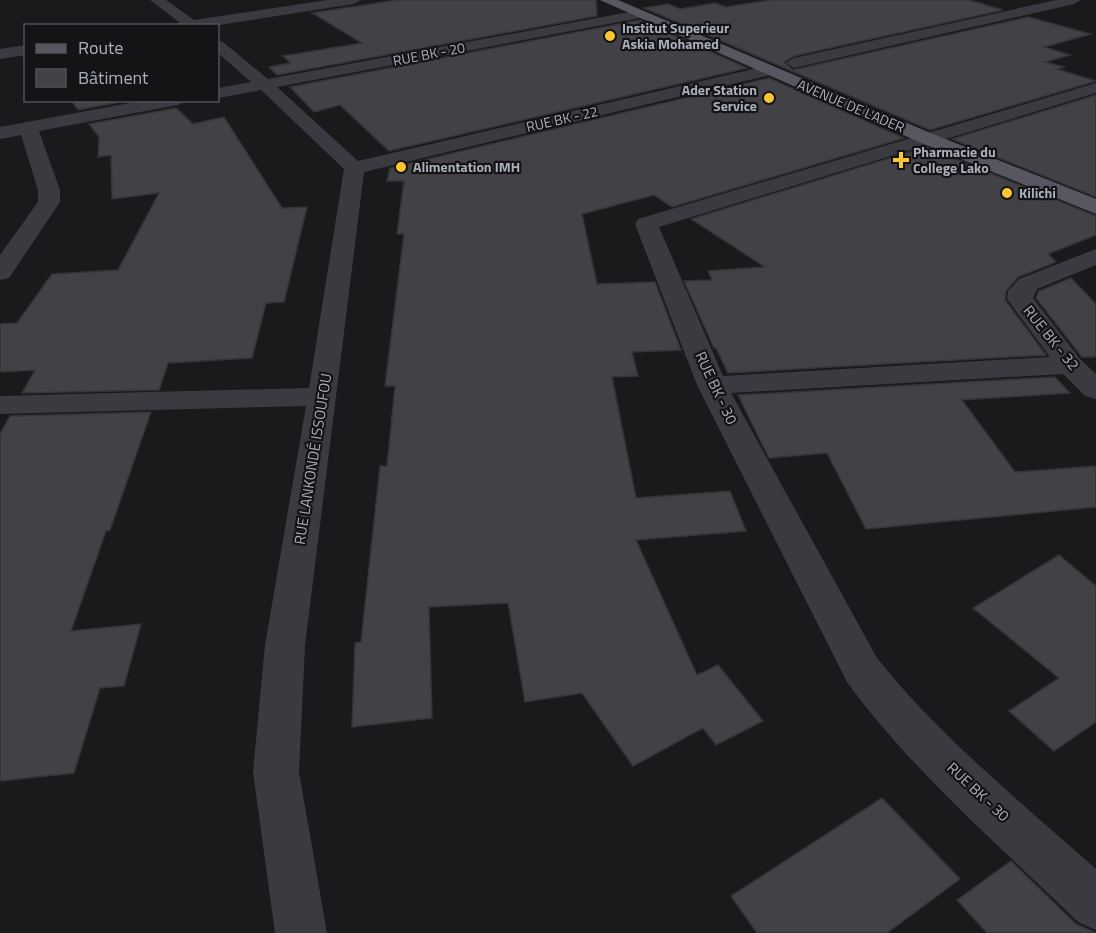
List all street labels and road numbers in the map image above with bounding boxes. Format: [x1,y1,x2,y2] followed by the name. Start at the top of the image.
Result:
[391,36,467,71] street label: RUE BK - 20
[794,74,908,138] street label: AVENUE DE L'ADER
[524,100,600,137] street label: RUE BK - 22
[1018,300,1085,375] street label: RUE BK - 32
[689,347,743,428] street label: RUE BK - 30
[288,372,337,546] street label: RUE LANKONDÉ ISSOUFOU
[942,757,1015,827] street label: RUE BK - 30

